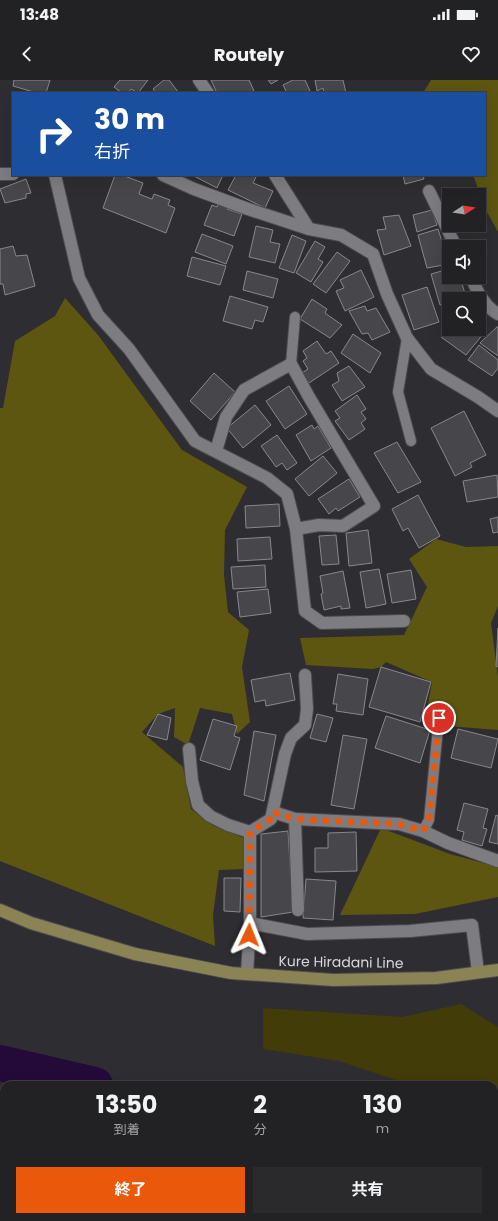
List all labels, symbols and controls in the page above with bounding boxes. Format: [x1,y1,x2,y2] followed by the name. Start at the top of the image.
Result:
[20,4,59,25] text: 13:48
[214,42,284,67] text: Routely
[16,43,38,65] icon: back
[460,43,482,65] icon: heart
[94,100,165,139] text: 30 m
[28,108,80,160] icon: right
[94,139,130,164] text: 右折
[442,188,486,232] north arrow
[442,188,486,336] map controls
[442,240,486,284] button: sound
[442,292,486,336] button: search
[422,701,456,735] pin
[428,707,450,729] icon: arrive
[228,914,270,956] position arrow
[278,951,404,973] street label: Kure Hiradani Line
[96,1088,157,1121] text: 13:50
[253,1088,267,1121] text: 2
[363,1088,402,1121] text: 130
[376,1119,389,1138] text: m
[114,1120,140,1139] text: 到着
[254,1120,267,1139] text: 分
[16,1167,245,1213] button: 終了
[253,1167,482,1213] button: 共有

